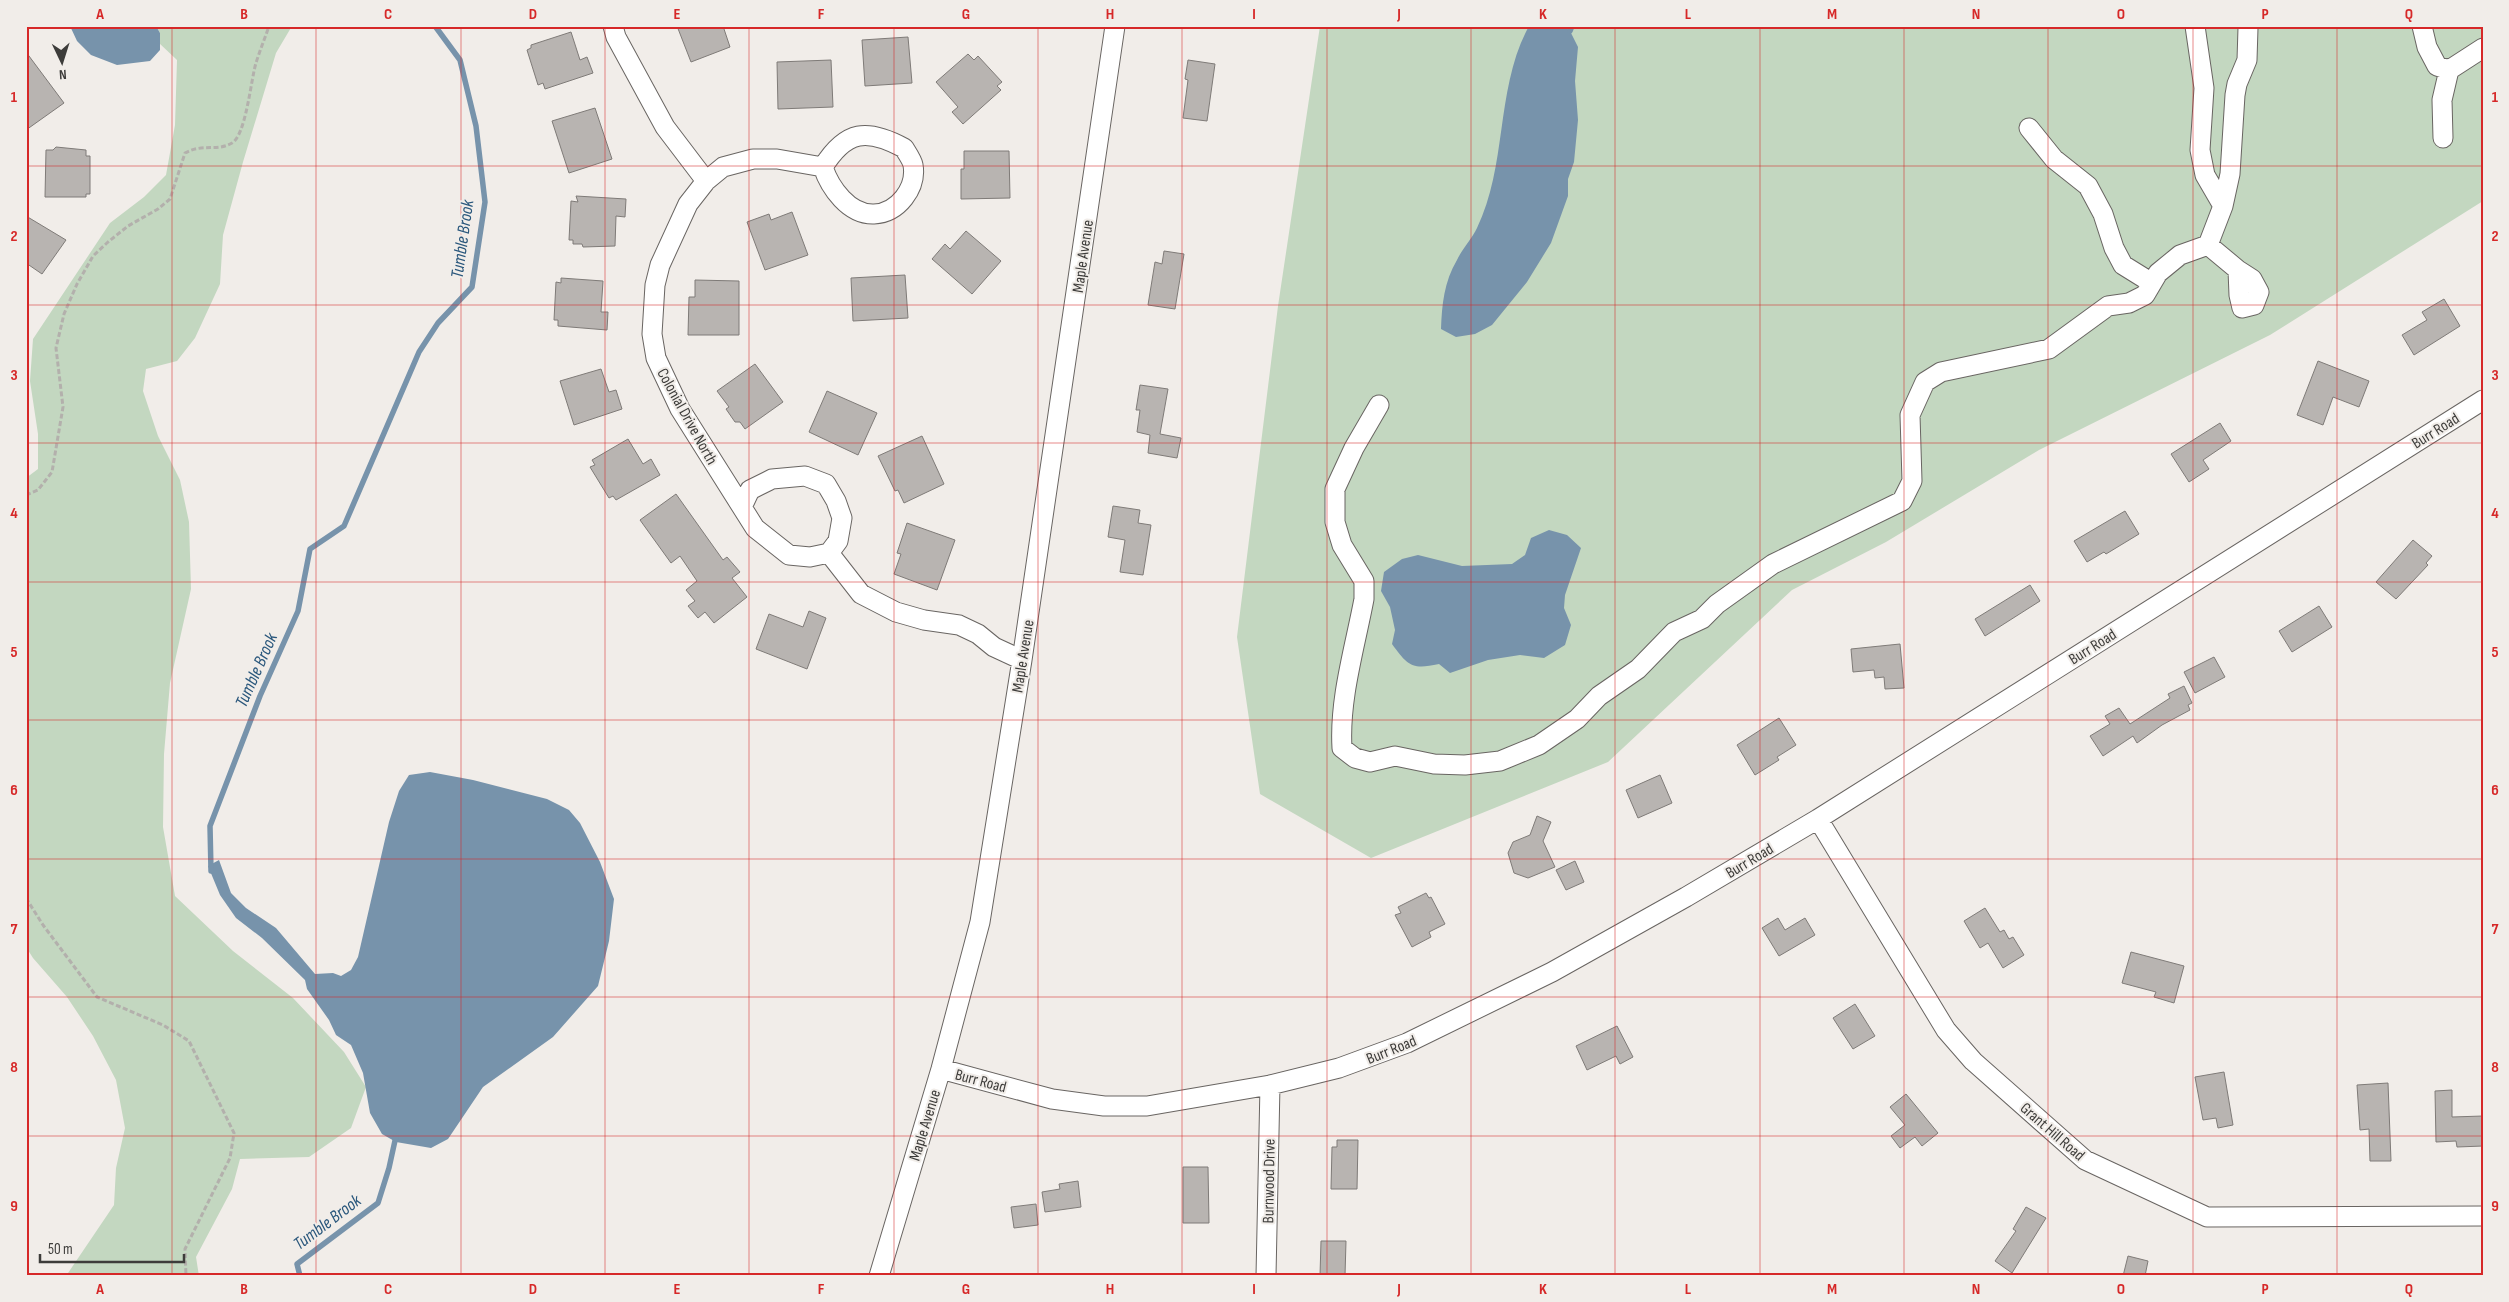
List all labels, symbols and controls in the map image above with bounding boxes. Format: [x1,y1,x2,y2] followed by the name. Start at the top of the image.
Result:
[95,5,104,24] text: A
[240,5,248,24] text: B
[384,5,392,24] text: C
[529,5,537,24] text: D
[674,5,681,24] text: E
[818,5,825,24] text: F
[962,5,970,24] text: G
[1106,5,1114,24] text: H
[1252,5,1256,24] text: I
[1396,5,1401,24] text: J
[1539,5,1547,24] text: K
[1685,5,1692,24] text: L
[1827,5,1837,24] text: M
[1972,5,1980,24] text: N
[2117,5,2125,24] text: O
[2261,5,2269,24] text: P
[2405,5,2413,24] text: Q
[38,38,88,88] north arrow
[59,66,67,83] text: N
[11,88,18,107] text: 1
[2492,88,2499,107] text: 1
[447,197,479,280] water label: Tumble Brook
[1069,219,1098,294] street label: Maple Avenue
[10,227,18,246] text: 2
[2491,227,2499,246] text: 2
[652,365,721,468] street label: Colonial Drive North
[10,366,18,385] text: 3
[2491,366,2499,385] text: 3
[2409,409,2463,453] street label: Burr Road
[10,504,18,523] text: 4
[2491,504,2499,523] text: 4
[1008,619,1039,694] street label: Maple Avenue
[2066,625,2120,669] street label: Burr Road
[231,629,283,711] water label: Tumble Brook
[10,643,18,662] text: 5
[2491,643,2499,662] text: 5
[10,781,18,800] text: 6
[2491,781,2499,800] text: 6
[1723,840,1777,883] street label: Burr Road
[11,920,18,939] text: 7
[2492,920,2499,939] text: 7
[1364,1032,1419,1069] street label: Burr Road
[10,1058,18,1077] text: 8
[2491,1058,2499,1077] text: 8
[953,1066,1008,1097] street label: Burr Road
[906,1088,945,1163] street label: Maple Avenue
[2016,1099,2088,1165] street label: Grant Hill Road
[1259,1139,1280,1223] street label: Burnwood Drive
[289,1189,366,1255] water label: Tumble Brook
[10,1197,18,1216] text: 9
[2491,1197,2499,1216] text: 9
[40,1232,184,1264] scale bar
[48,1240,73,1259] text: 50 m
[95,1280,104,1299] text: A
[240,1280,248,1299] text: B
[384,1280,392,1299] text: C
[529,1280,537,1299] text: D
[674,1280,681,1299] text: E
[818,1280,825,1299] text: F
[962,1280,970,1299] text: G
[1106,1280,1114,1299] text: H
[1252,1280,1256,1299] text: I
[1396,1280,1401,1299] text: J
[1539,1280,1547,1299] text: K
[1685,1280,1692,1299] text: L
[1827,1280,1837,1299] text: M
[1972,1280,1980,1299] text: N
[2117,1280,2125,1299] text: O
[2261,1280,2269,1299] text: P
[2405,1280,2413,1299] text: Q

